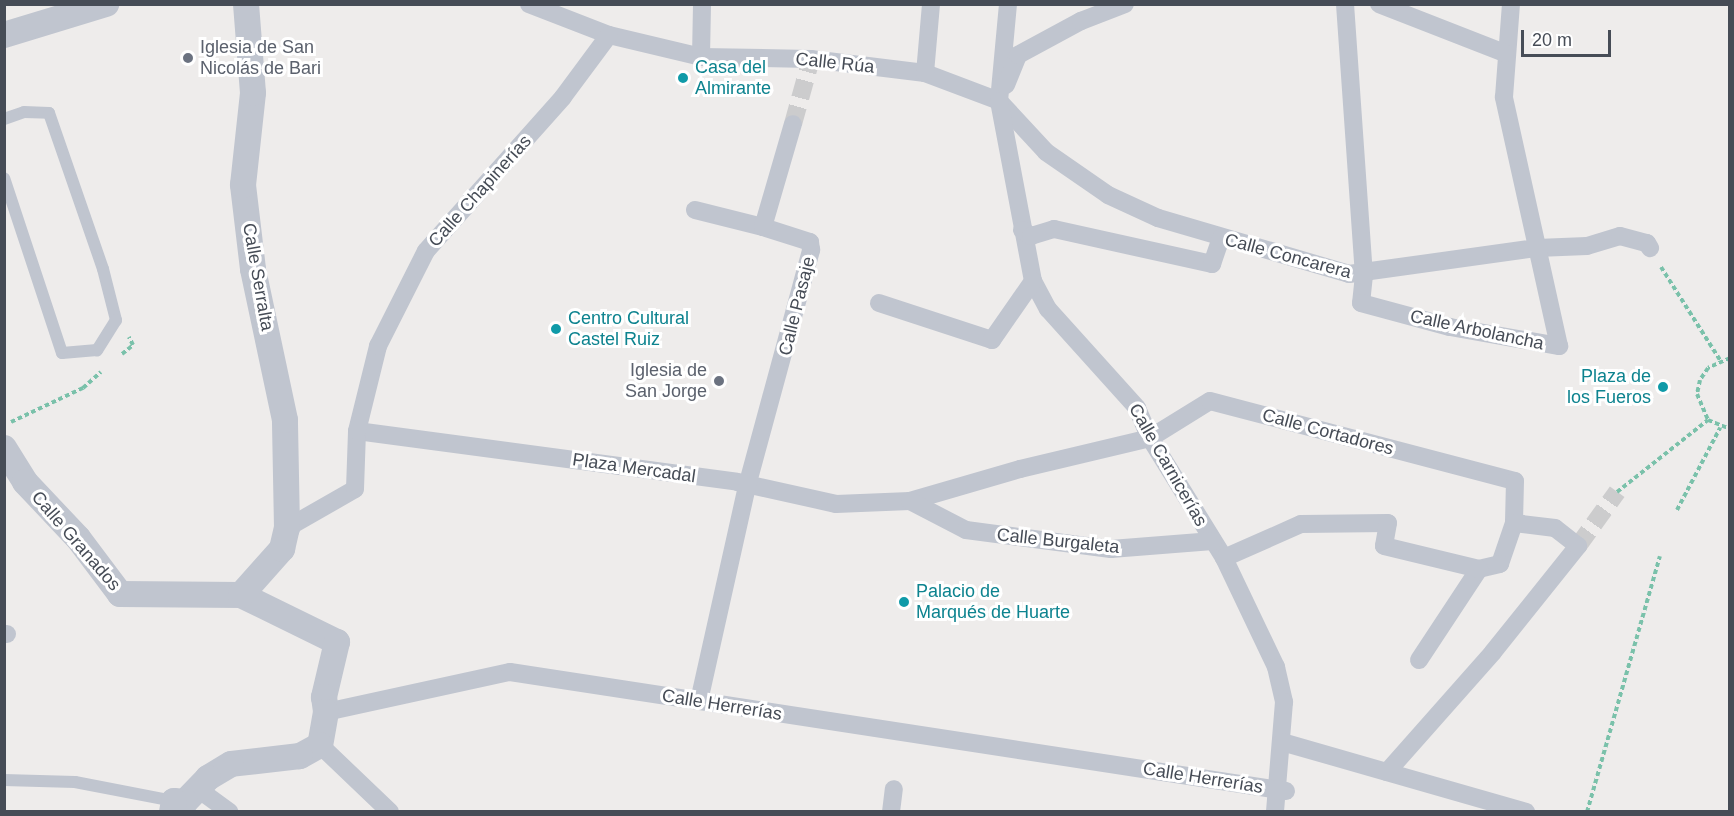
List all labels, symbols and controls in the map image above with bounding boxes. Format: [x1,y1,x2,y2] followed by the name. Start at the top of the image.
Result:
[1524,18,1614,56] scale bar
[1532,30,1572,50] text: 20 m
[200,37,321,80] place label: Iglesia de San Nicolás de Bari
[795,48,875,78] street label: Calle Rúa
[181,51,195,65] marker: Iglesia de San Nicolás de Bari
[695,57,771,100] place label: Casa del Almirante
[676,71,690,85] marker: Casa del Almirante
[424,131,536,251] street label: Calle Chapinerías
[238,221,278,333] street label: Calle Serralta
[1222,229,1354,283] street label: Calle Concarera
[774,254,820,358] street label: Calle Pasaje
[1408,305,1546,355] street label: Calle Arbolancha
[568,308,689,350] place label: Centro Cultural Castel Ruiz
[549,322,563,336] marker: Centro Cultural Castel Ruiz
[625,360,707,403] place label: Iglesia de San Jorge
[1567,366,1651,409] place label: Plaza de los Fueros
[712,374,726,388] marker: Iglesia de San Jorge
[1656,380,1670,394] marker: Plaza de los Fueros
[1124,400,1212,530] street label: Calle Carnicerías
[1260,404,1396,460] street label: Calle Cortadores
[571,449,697,487] street label: Plaza Mercadal
[27,487,125,595] street label: Calle Granados
[996,524,1120,558] street label: Calle Burgaleta
[916,581,1070,624] place label: Palacio de Marqués de Huarte
[897,595,911,609] marker: Palacio de Marqués de Huarte
[661,685,783,725] street label: Calle Herrerías
[1142,758,1264,798] street label: Calle Herrerías

